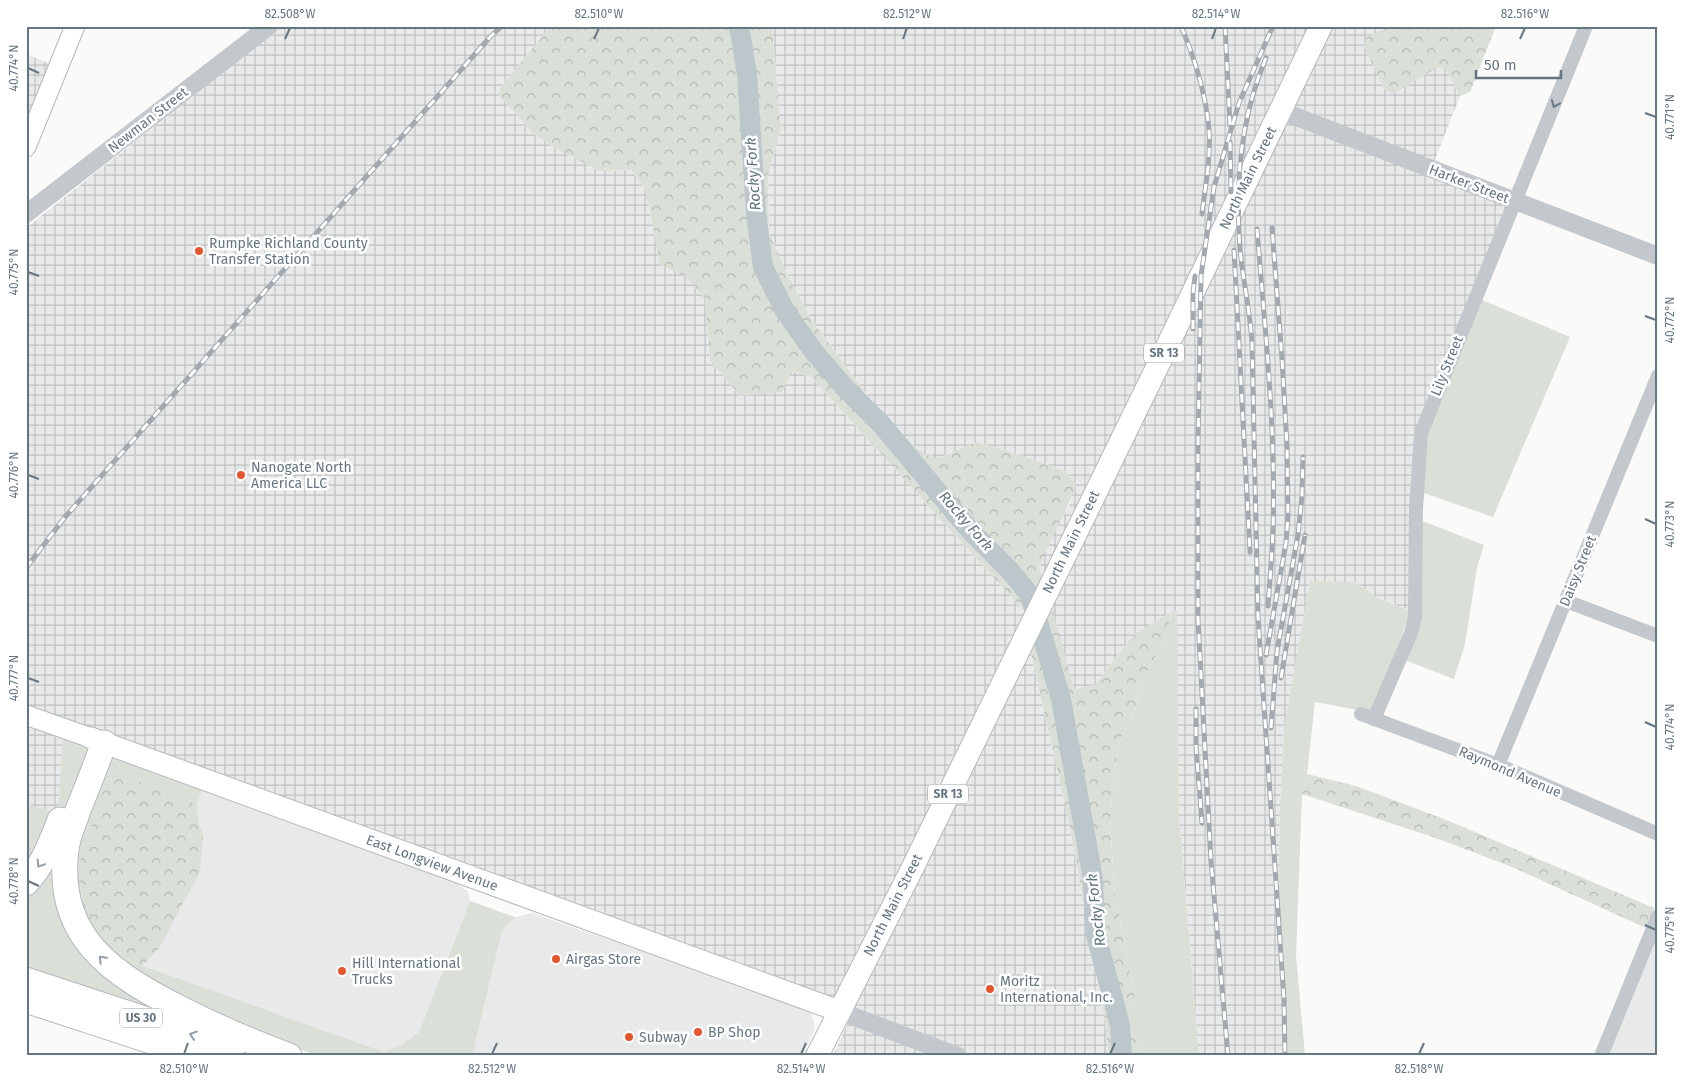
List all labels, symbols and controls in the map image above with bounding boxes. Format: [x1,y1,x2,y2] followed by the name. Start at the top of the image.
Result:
[265,7,316,21] text: 82.508°W
[575,7,624,21] text: 82.510°W
[883,7,931,21] text: 82.512°W
[1192,7,1240,21] text: 82.514°W
[1501,7,1549,21] text: 82.516°W
[7,45,21,92] text: 40.774°N
[1476,48,1562,80] scale bar
[1484,56,1517,74] text: 50 m
[105,83,192,156] street label: Newman Street
[1663,94,1677,140] text: 40.771°N
[1550,99,1561,108] one-way arrow
[1216,123,1281,232] street label: North Main Street
[741,137,765,211] water label: Rocky Fork
[1427,161,1512,207] street label: Harker Street
[209,235,368,268] place label: Rumpke Richland County Transfer Station
[193,245,205,257] marker: Rumpke Richland County Transfer Station
[7,249,21,295] text: 40.775°N
[1663,297,1677,343] text: 40.772°N
[1427,333,1467,399] street label: Lily Street
[1144,343,1184,362] road number: SR 13
[7,451,21,499] text: 40.776°N
[251,459,352,492] place label: Nanogate North America LLC
[235,469,247,481] marker: Nanogate North America LLC
[935,487,997,555] water label: Rocky Fork
[1039,487,1104,596] street label: North Main Street
[1663,501,1677,547] text: 40.773°N
[1556,532,1600,609] street label: Daisy Street
[7,655,21,701] text: 40.777°N
[1663,704,1677,751] text: 40.774°N
[1456,743,1564,801] street label: Raymond Avenue
[928,784,968,804] road number: SR 13
[364,831,500,895] street label: East Longview Avenue
[860,850,927,959] street label: North Main Street
[7,857,21,905] text: 40.778°N
[37,859,46,868] one-way arrow
[1083,873,1109,947] water label: Rocky Fork
[1663,907,1677,953] text: 40.775°N
[566,951,641,968] place label: Airgas Store
[550,953,562,965] marker: Airgas Store
[99,955,108,964] one-way arrow
[352,955,460,988] place label: Hill International Trucks
[336,965,348,977] marker: Hill International Trucks
[1000,973,1113,1006] place label: Moritz International, Inc.
[984,983,996,995] marker: Moritz International, Inc.
[120,1008,162,1028] road number: US 30
[708,1024,761,1041] place label: BP Shop
[692,1026,704,1038] marker: BP Shop
[639,1029,687,1046] place label: Subway
[189,1031,197,1041] one-way arrow
[623,1031,635,1043] marker: Subway
[160,1062,209,1076] text: 82.510°W
[468,1062,516,1076] text: 82.512°W
[777,1062,825,1076] text: 82.514°W
[1086,1062,1134,1076] text: 82.516°W
[1395,1062,1443,1076] text: 82.518°W

